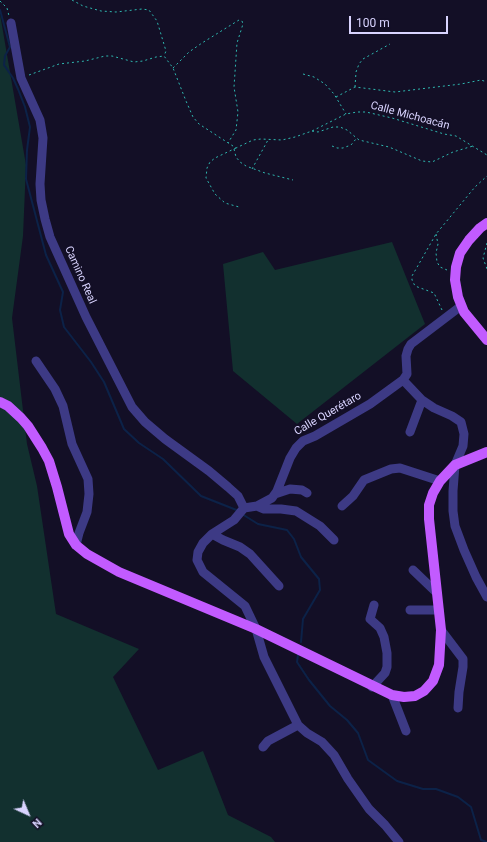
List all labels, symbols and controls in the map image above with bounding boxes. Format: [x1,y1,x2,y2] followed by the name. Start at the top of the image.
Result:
[351,8,450,34] scale bar
[356,16,390,30] text: 100 m
[369,99,451,133] street label: Calle Michoacán
[61,244,99,306] street label: Camino Real
[292,389,364,439] street label: Calle Querétaro
[8,794,48,834] north arrow
[29,816,44,830] text: N

